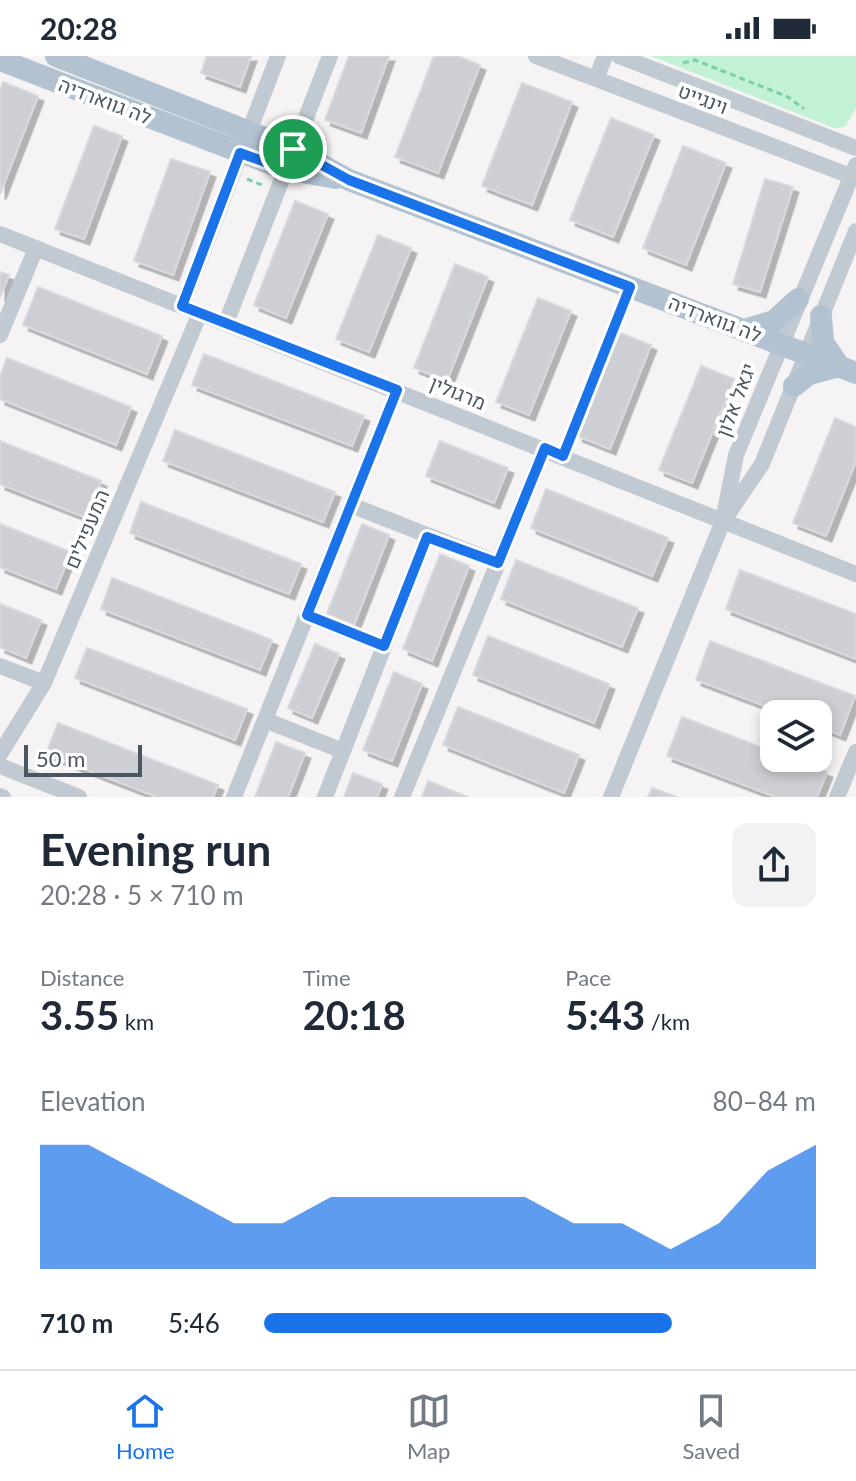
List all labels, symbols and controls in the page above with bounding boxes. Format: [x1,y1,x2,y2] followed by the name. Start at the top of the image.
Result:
[40,10,117,46] text: 20:28
[56,71,155,129] street label: לה גווארדיה
[675,78,732,118] street label: וינגייט
[259,115,327,183] pin
[271,127,315,171] icon: arrive
[666,289,765,347] street label: לה גווארדיה
[710,360,760,440] street label: יגאל אלון
[427,370,490,414] street label: מרגולין
[59,485,113,572] street label: המעפילים
[760,700,832,772] map controls
[760,700,832,772] button: layers
[24,741,142,777] scale bar
[36,745,85,772] text: 50 m
[40,823,271,875] text: Evening run
[732,823,816,907] button: share
[40,879,244,911] text: 20:28 · 5 × 710 m
[40,964,124,991] text: Distance
[303,964,351,991] text: Time
[565,964,611,991] text: Pace
[40,991,119,1039] text: 3.55
[303,991,406,1039] text: 20:18
[565,991,645,1039] text: 5:43
[119,1008,154,1035] text: km
[645,1008,690,1035] text: /km
[40,1085,146,1117] text: Elevation
[713,1085,816,1117] text: 80–84 m
[40,1307,113,1339] text: 710 m
[168,1307,220,1339] text: 5:46
[116,1389,175,1464] tab: Home
[407,1389,451,1464] tab: Map
[683,1389,740,1464] tab: Saved

